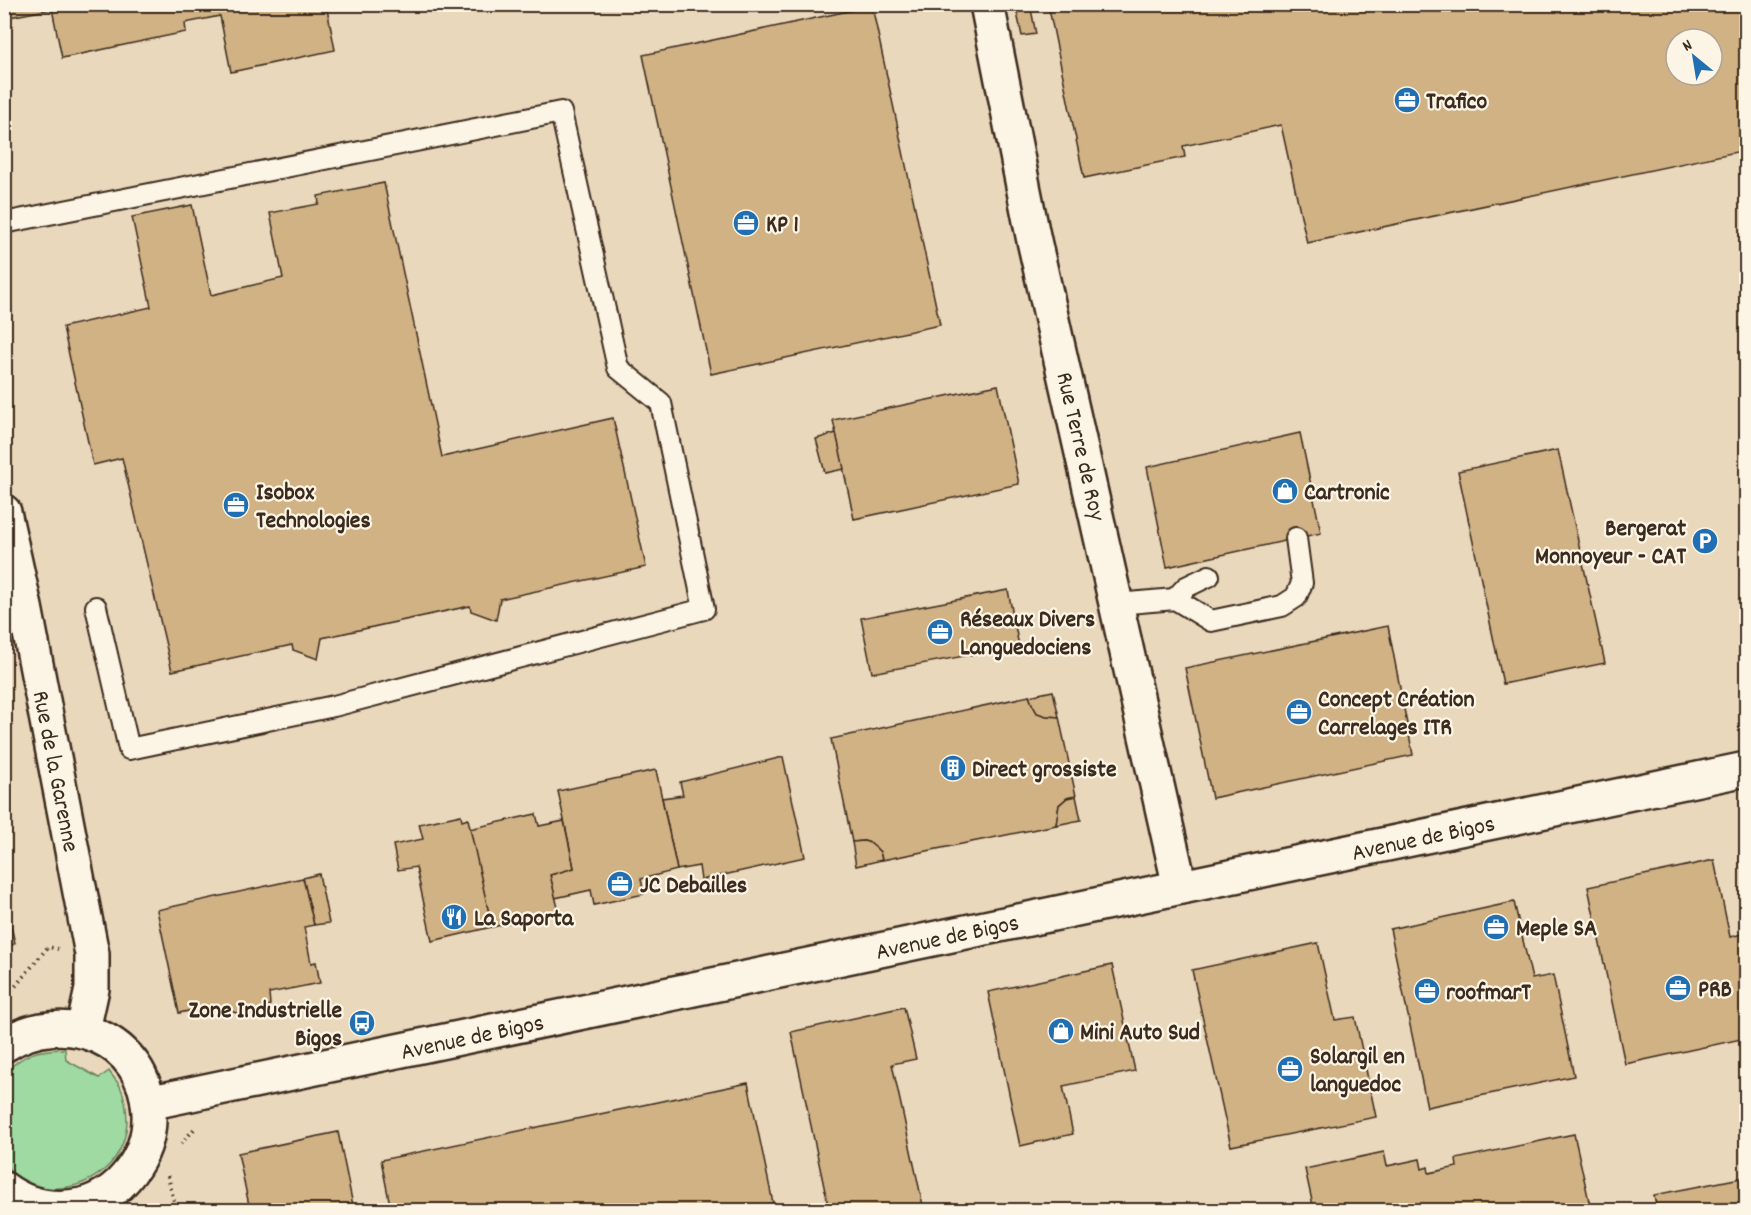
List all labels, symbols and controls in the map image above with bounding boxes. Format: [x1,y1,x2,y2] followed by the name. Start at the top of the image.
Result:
[1664,27,1724,87] north arrow
[1679,34,1697,58] text: N
[1392,85,1422,115] office icon: Trafico
[1426,86,1487,120] place label: Trafico
[731,208,761,238] office icon: KP 1
[766,209,799,243] place label: KP 1
[1045,369,1113,526] street label: Rue Terre de Roy
[1270,476,1300,506] shop icon: Cartronic
[256,477,371,539] place label: Isobox Technologies
[1304,477,1390,511] place label: Cartronic
[221,490,251,520] office icon: Isobox Technologies
[1535,513,1686,575] place label: Bergerat Monnoyeur - CAT
[1690,526,1720,556] parking icon: Bergerat Monnoyeur - CAT
[960,604,1095,666] place label: Réseaux Divers Languedociens
[925,617,955,647] office icon: Réseaux Divers Languedociens
[1318,684,1475,746] place label: Concept Création Carrelages ITR
[22,688,86,855] street label: Rue de la Garenne
[1284,697,1314,727] office icon: Concept Création Carrelages ITR
[938,753,968,783] building icon: Direct grossiste
[972,754,1117,788] place label: Direct grossiste
[1349,808,1498,872] street label: Avenue de Bigos
[605,869,635,899] office icon: JC Debailles
[640,870,747,904] place label: JC Debailles
[439,902,469,932] restaurant icon: La Saporta
[474,903,574,937] place label: La Saporta
[873,907,1022,971] street label: Avenue de Bigos
[1481,912,1511,942] office icon: Meple SA
[1516,913,1597,947] place label: Meple SA
[1663,973,1693,1003] office icon: PRB
[1698,974,1732,1008] place label: PRB
[1412,976,1442,1006] office icon: roofmarT
[1446,977,1531,1011] place label: roofmarT
[189,995,342,1057] place label: Zone Industrielle Bigos
[398,1007,547,1071] street label: Avenue de Bigos
[347,1008,377,1038] bus stop icon: Zone Industrielle Bigos
[1046,1016,1076,1046] shop icon: Mini Auto Sud
[1080,1017,1200,1051] place label: Mini Auto Sud
[1310,1041,1405,1103] place label: Solargil en languedoc
[1275,1054,1305,1084] office icon: Solargil en languedoc

